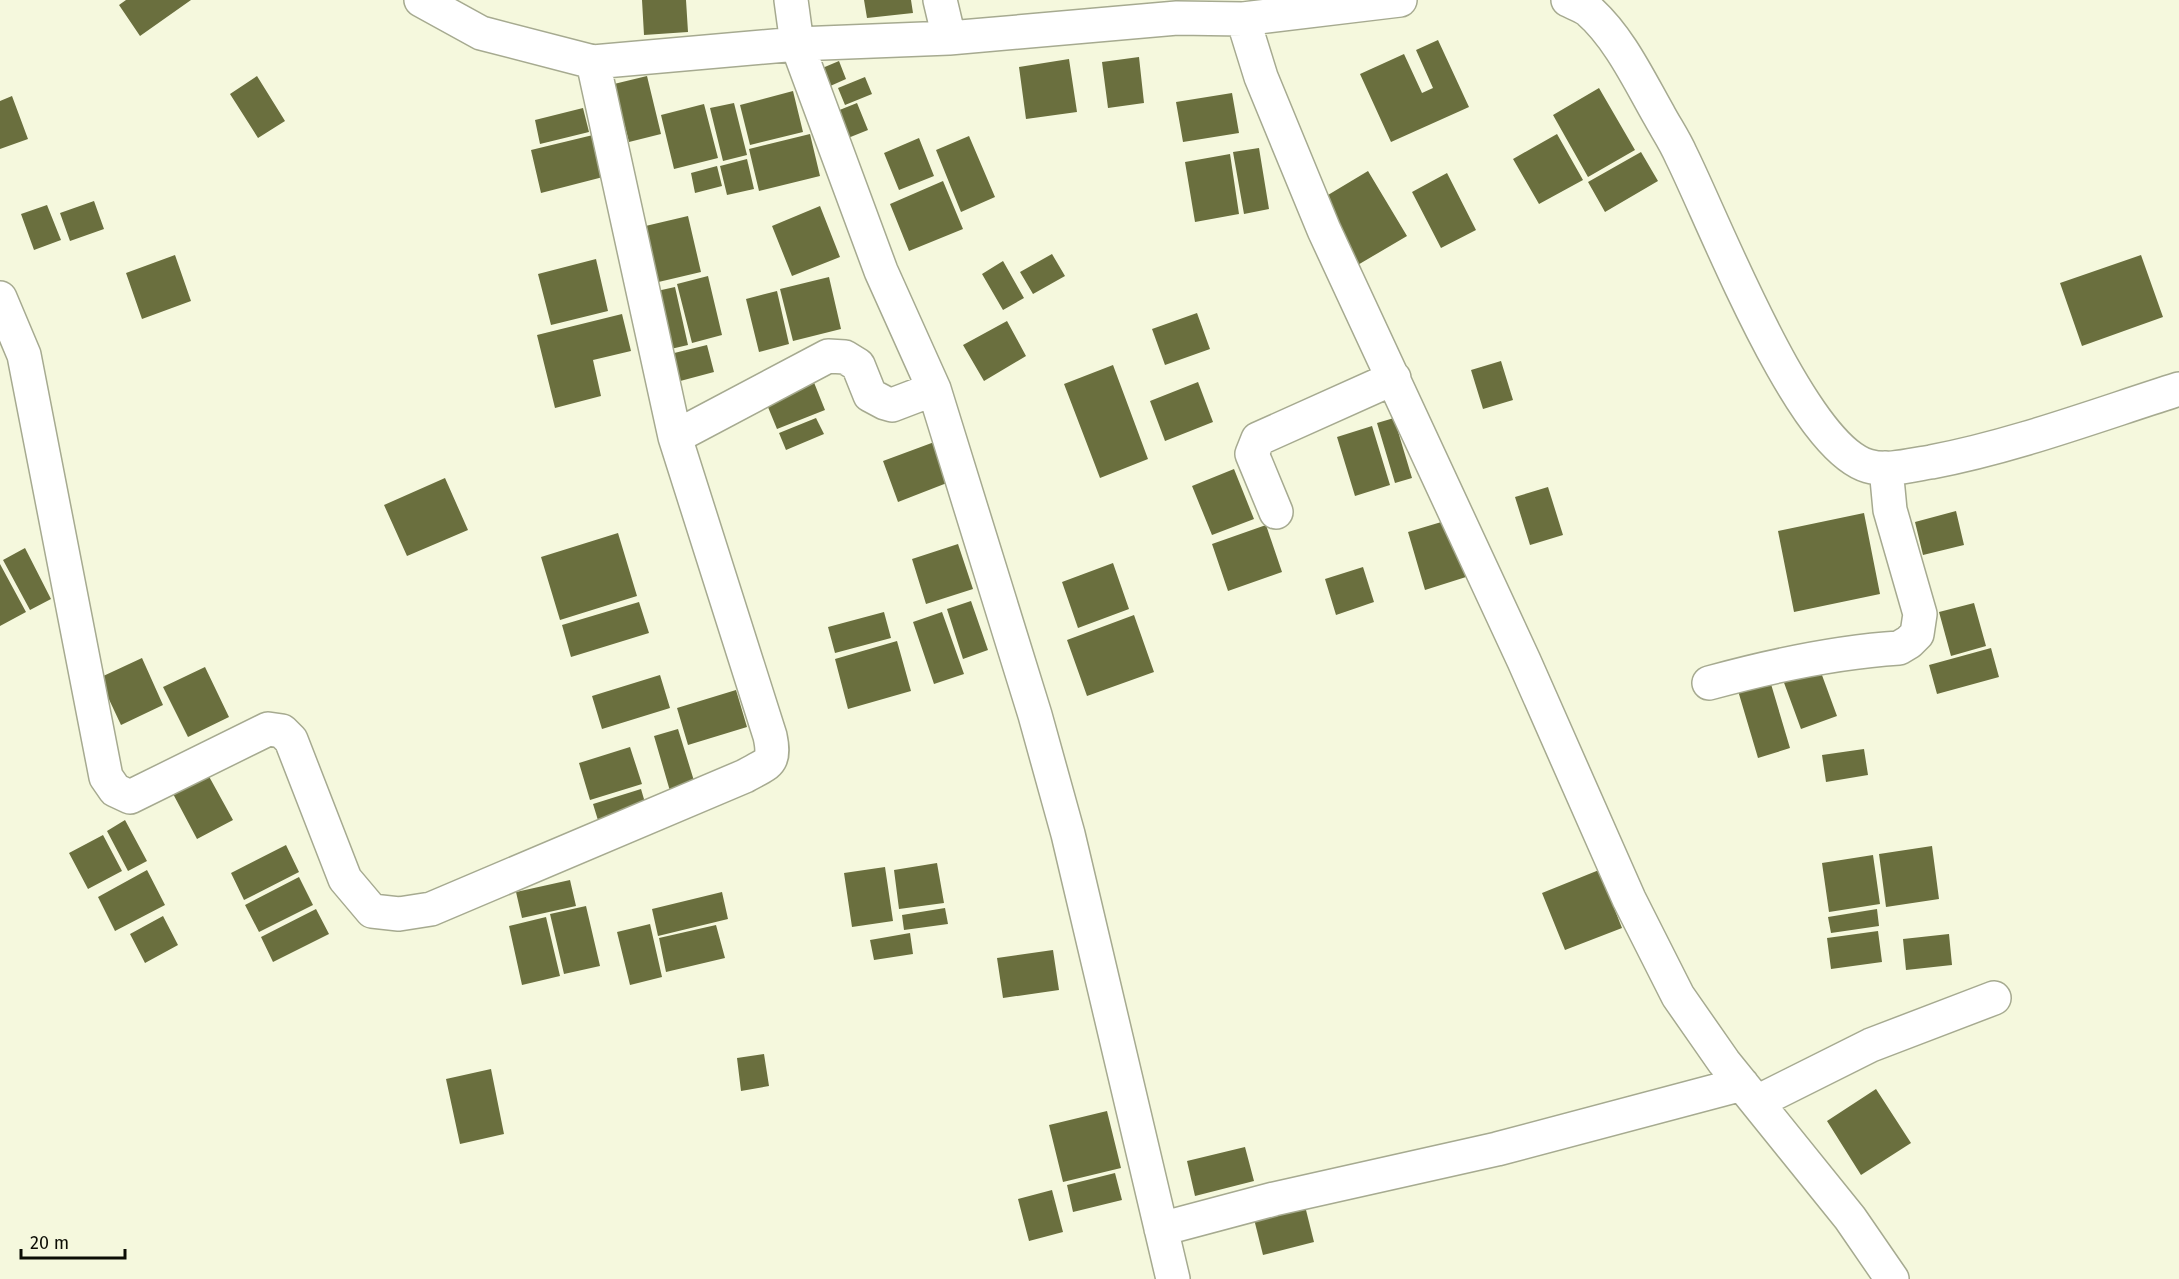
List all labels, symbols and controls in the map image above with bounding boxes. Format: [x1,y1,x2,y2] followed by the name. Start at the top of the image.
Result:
[21,1222,124,1260] scale bar
[30,1232,69,1254] text: 20 m

